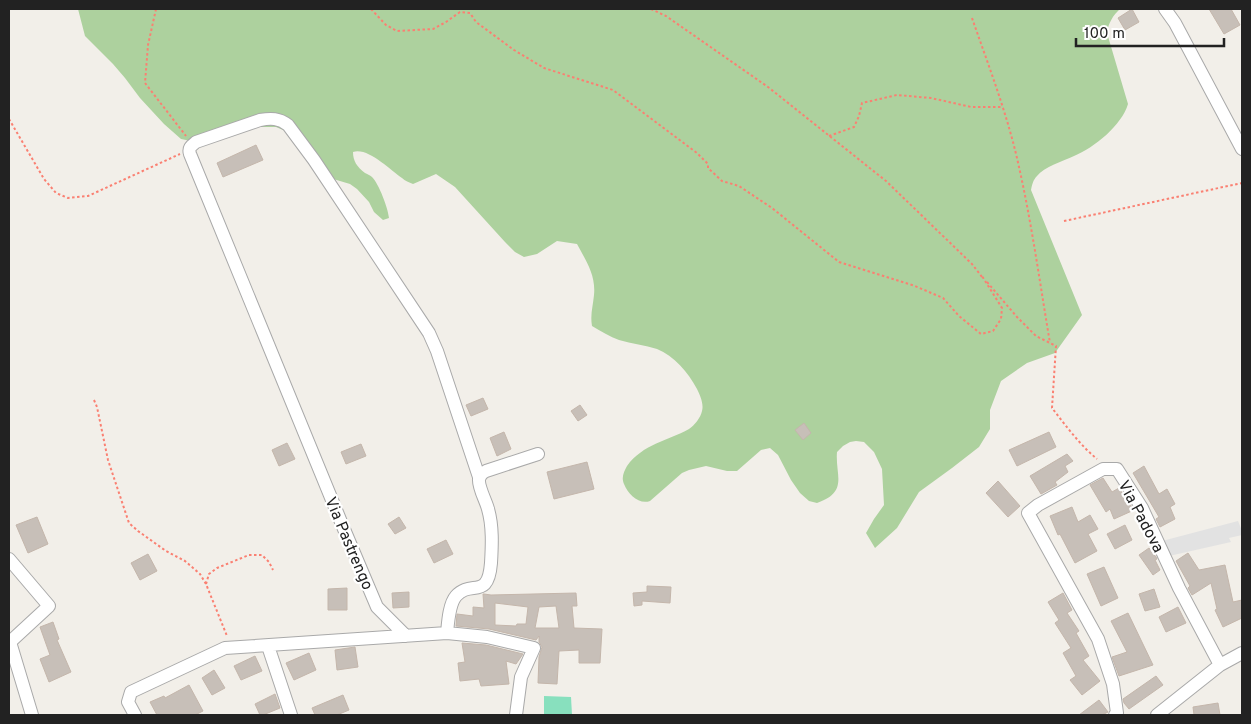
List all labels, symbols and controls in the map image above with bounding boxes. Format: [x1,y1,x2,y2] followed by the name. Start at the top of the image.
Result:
[1076,15,1224,47] scale bar
[1084,25,1125,44] text: 100 m
[1113,477,1168,557] street label: Via Padova
[320,494,377,593] street label: Via Pastrengo

